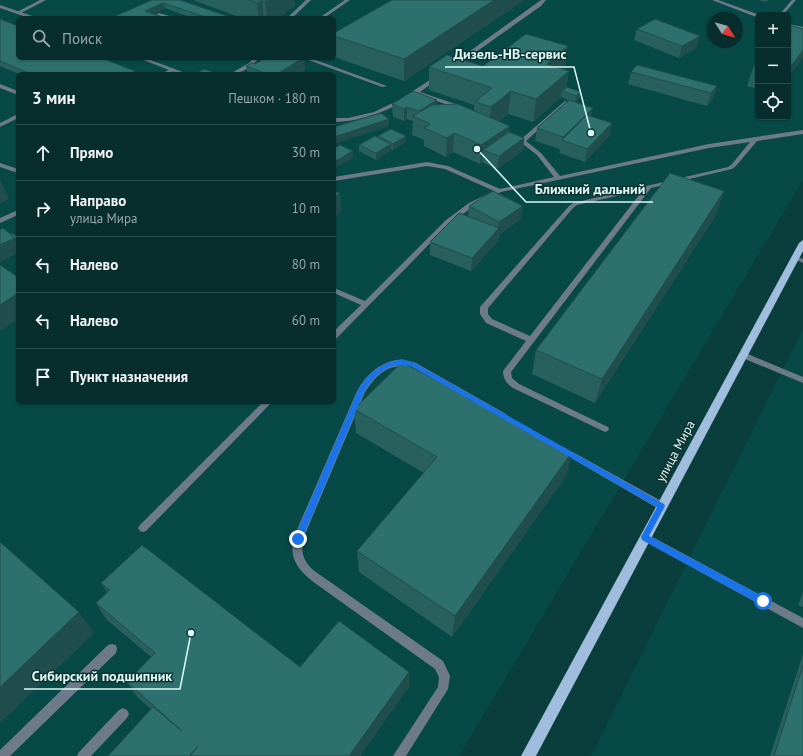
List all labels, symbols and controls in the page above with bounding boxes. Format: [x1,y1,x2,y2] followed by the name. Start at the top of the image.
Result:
[707,12,743,48] north arrow
[755,12,791,120] map controls
[755,12,791,48] button: +
[16,16,336,60] search box
[30,27,52,49] icon: search
[62,29,102,48] text: Поиск
[445,41,574,67] callout: Дизель-НВ-сервис
[453,45,567,63] text: Дизель-НВ-сервис
[755,48,791,84] button: −
[755,84,791,120] button: locate
[32,87,76,109] text: 3 мин
[228,90,320,107] text: Пешком · 180 m
[32,142,54,164] icon: ahead
[70,143,113,162] text: Прямо
[292,144,320,161] text: 30 m
[526,176,653,202] callout: Ближний дальний
[535,180,645,198] text: Ближний дальний
[70,191,126,210] text: Направо
[32,198,54,220] icon: right
[292,200,320,217] text: 10 m
[70,210,137,227] text: улица Мира
[32,254,54,276] icon: left
[70,255,118,274] text: Налево
[292,256,320,273] text: 80 m
[32,310,54,332] icon: left
[70,311,118,330] text: Налево
[292,312,320,329] text: 60 m
[32,366,54,388] icon: arrive
[70,367,188,386] text: Пункт назначения
[652,417,699,485] street label: улица Мира
[289,530,307,548] route end
[754,592,772,610] route start
[24,663,180,689] callout: Сибирский подшипник
[32,667,172,685] text: Сибирский подшипник

